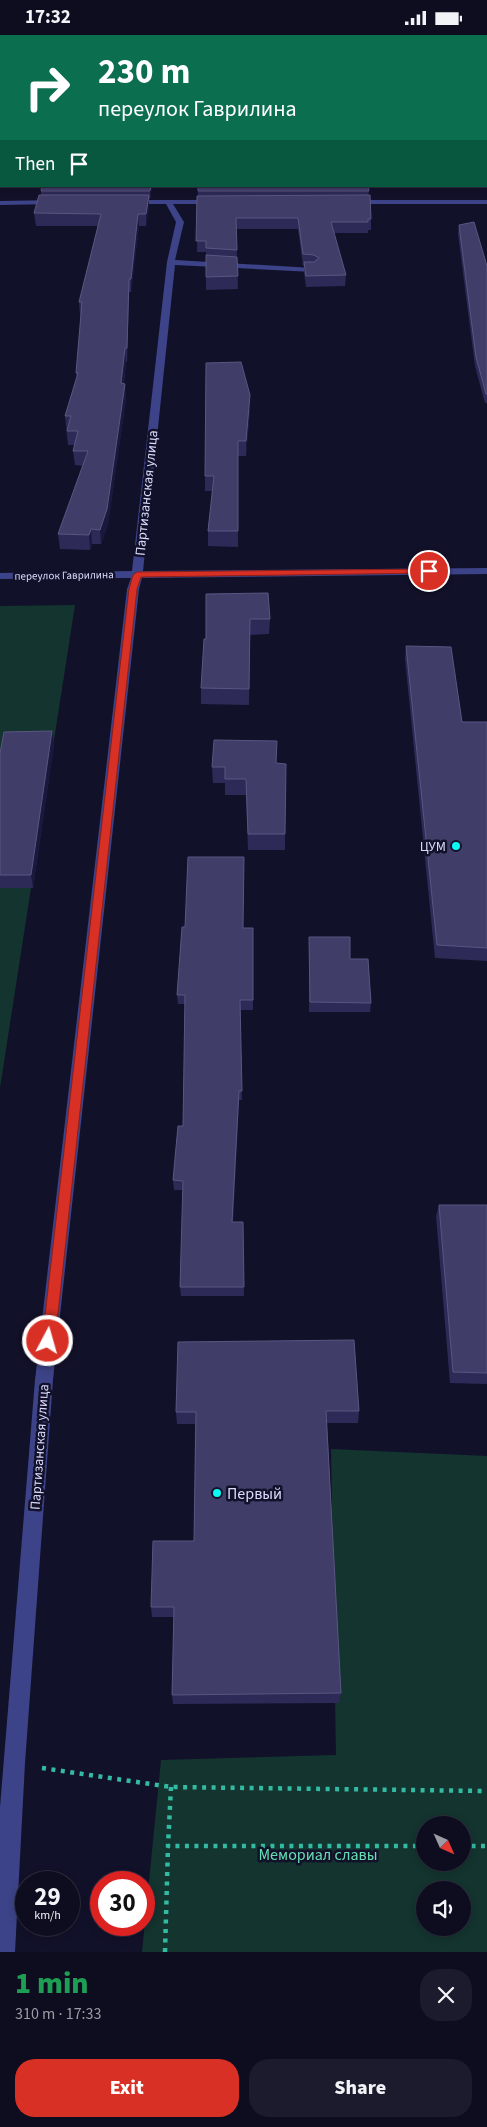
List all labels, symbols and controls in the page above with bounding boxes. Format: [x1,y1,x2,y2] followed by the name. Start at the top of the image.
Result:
[25,4,71,31] text: 17:32
[98,47,190,97] text: 230 m
[15,55,80,120] icon: right
[98,93,297,125] text: переулок Гаврилина
[65,150,93,178] icon: arrive
[15,151,55,178] text: Then
[130,429,164,557] street label: Партизанская улица
[408,550,450,592] pin
[415,557,443,585] icon: arrive
[14,567,114,584] street label: переулок Гаврилина
[420,837,446,857] place label: ЦУМ
[450,840,462,852] marker: ЦУМ
[21,1314,73,1366] position arrow
[26,1383,54,1511] street label: Партизанская улица
[227,1483,282,1505] place label: Первый
[211,1487,223,1499] marker: Первый
[416,1816,471,1871] north arrow
[416,1816,471,1936] map controls
[258,1844,378,1866] park label: Мемориал славы
[90,1871,155,1936] speed limit sign: 30
[34,1879,61,1915] text: 29
[416,1881,471,1936] button: sound
[34,1907,61,1924] text: km/h
[15,1962,89,2005] text: 1 min
[420,1969,472,2021] button: close
[15,2003,102,2025] text: 310 m · 17:33
[15,2059,239,2117] button: Exit
[249,2059,472,2117] button: Share

